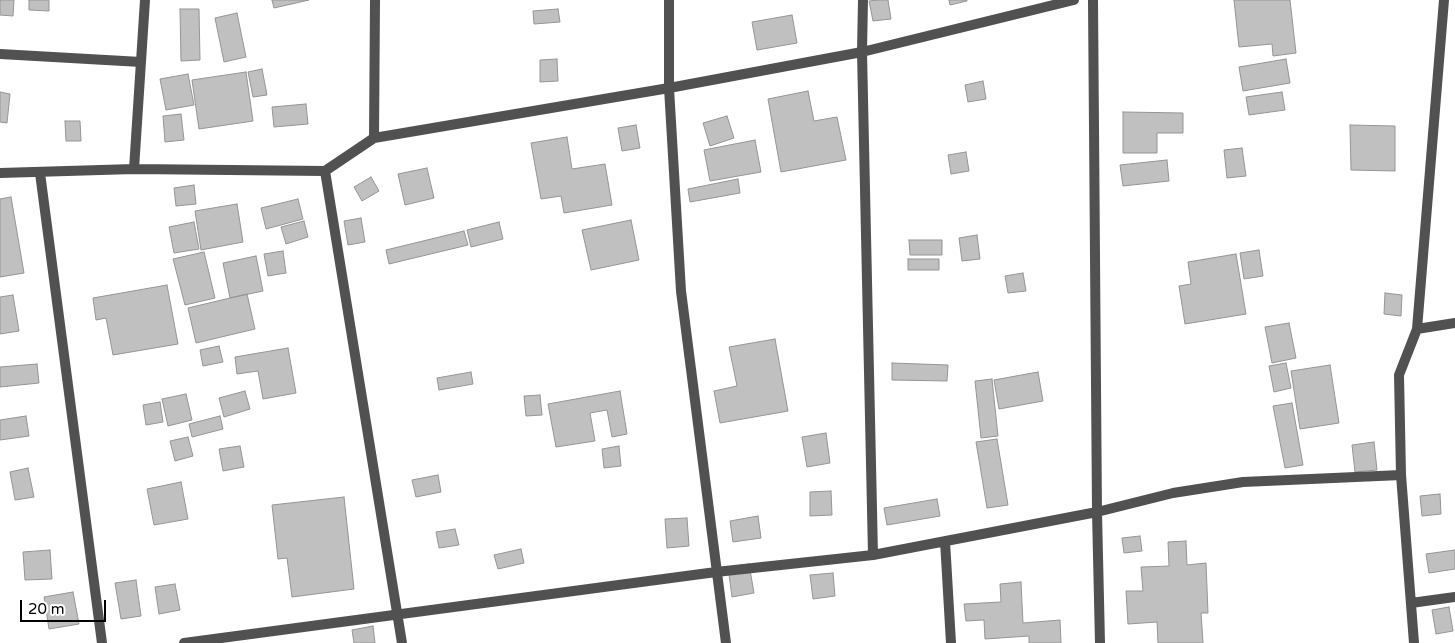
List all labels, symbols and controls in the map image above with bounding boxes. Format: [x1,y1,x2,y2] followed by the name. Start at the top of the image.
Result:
[22,590,109,622] scale bar
[28,600,65,618] text: 20 m

